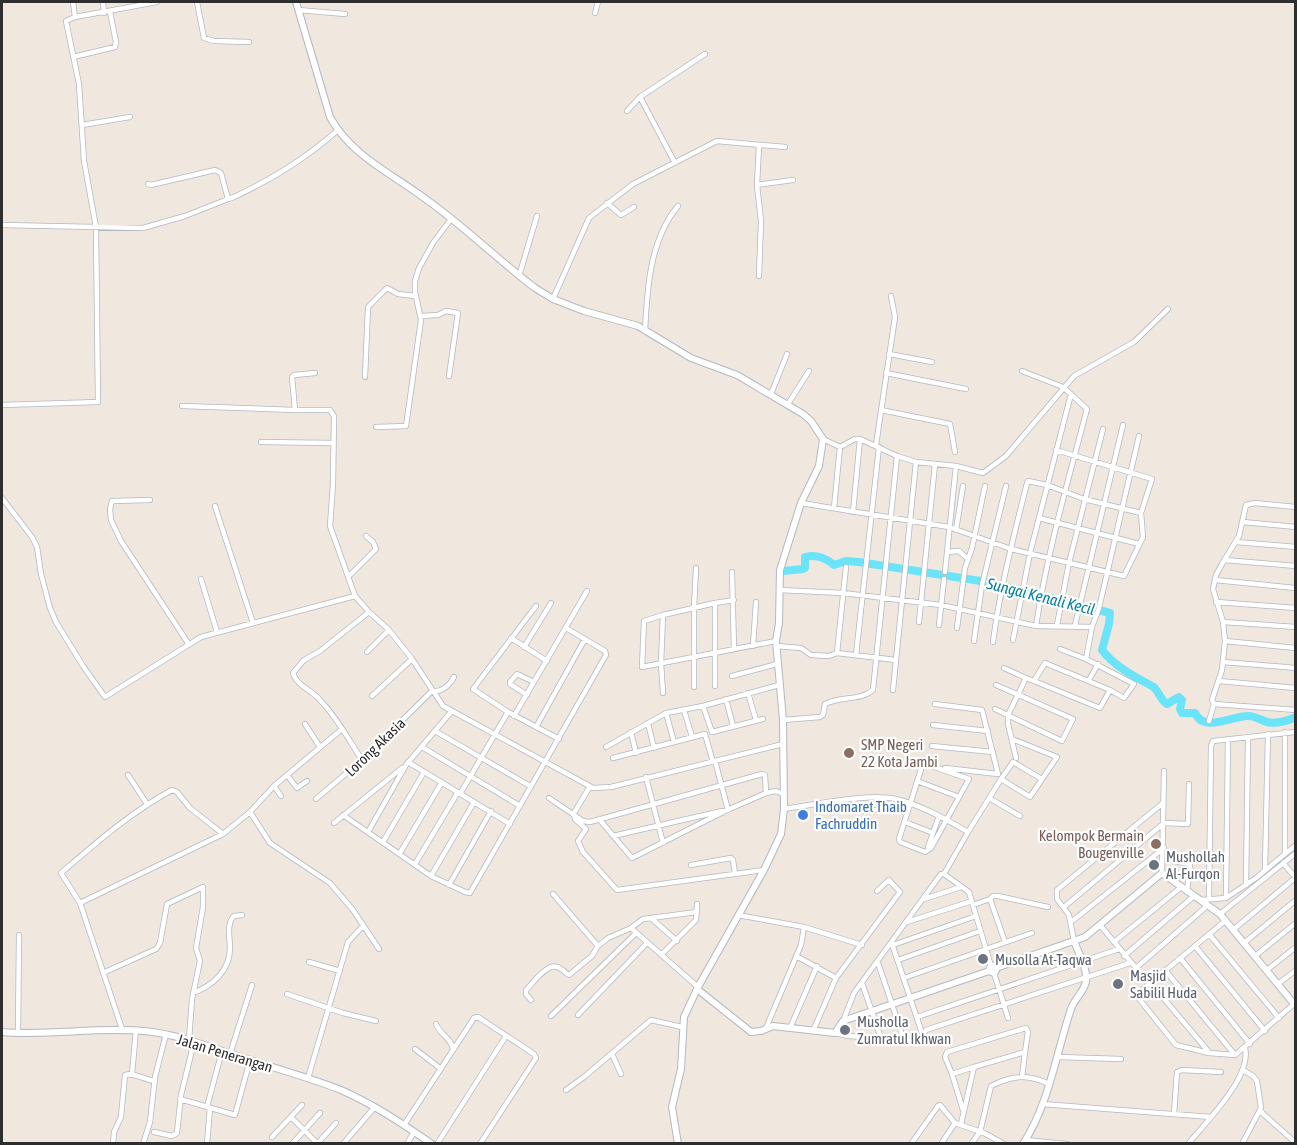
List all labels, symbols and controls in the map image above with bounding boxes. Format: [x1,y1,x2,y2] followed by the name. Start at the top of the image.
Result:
[984,574,1097,619] water label: Sungai Kenali Kecil
[341,714,409,780] street label: Lorong Akasia
[861,736,938,770] place label: SMP Negeri 22 Kota Jambi
[842,746,856,760] marker: SMP Negeri 22 Kota Jambi
[815,798,907,832] place label: Indomaret Thaib Fachruddin
[796,808,810,822] marker: Indomaret Thaib Fachruddin
[1039,827,1144,861] place label: Kelompok Bermain Bougenville
[1149,837,1163,851] marker: Kelompok Bermain Bougenville
[1166,848,1225,882] place label: Mushollah Al-Furqon
[1147,858,1161,872] marker: Mushollah Al-Furqon
[995,951,1092,968] place label: Musolla At-Taqwa
[976,952,990,966] marker: Musolla At-Taqwa
[1130,967,1197,1001] place label: Masjid Sabilil Huda
[1111,977,1125,991] marker: Masjid Sabilil Huda
[857,1013,951,1047] place label: Musholla Zumratul Ikhwan
[838,1023,852,1037] marker: Musholla Zumratul Ikhwan
[175,1030,275,1076] street label: Jalan Penerangan

